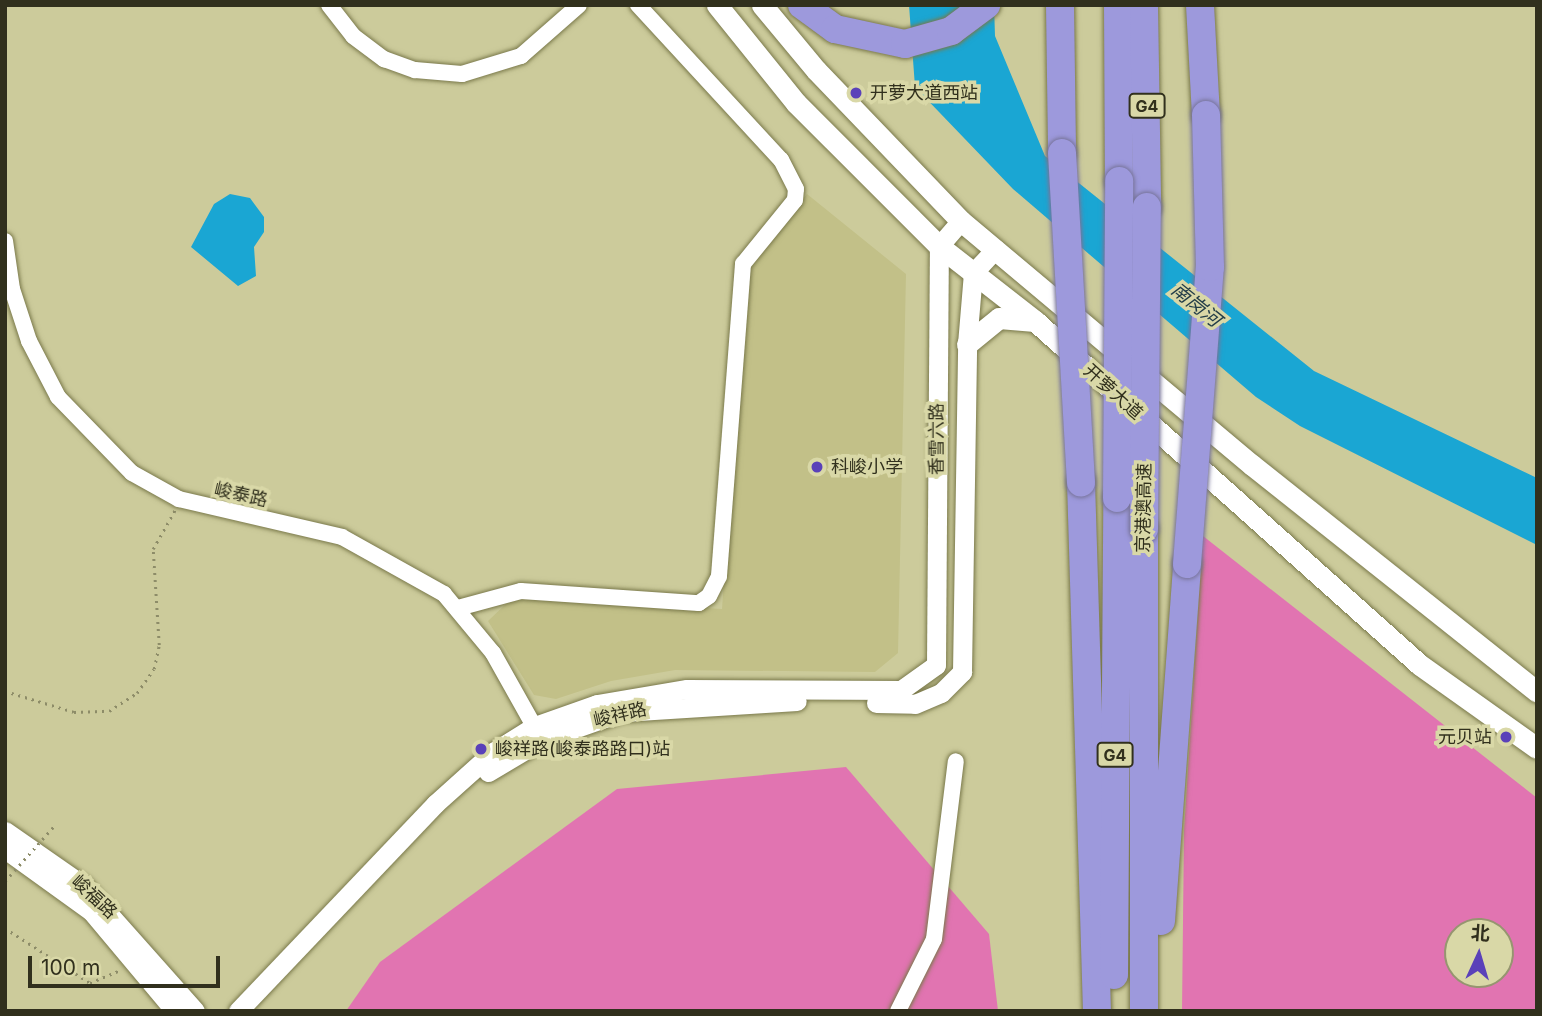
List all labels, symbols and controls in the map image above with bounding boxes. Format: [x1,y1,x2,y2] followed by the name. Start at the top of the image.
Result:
[870,82,978,104] place label: 开萝大道西站
[848,85,864,101] marker: 开萝大道西站
[1128,94,1166,118] road number: G4
[1167,278,1225,332] water label: 南岗河
[1079,360,1147,424] street label: 开萝大道
[926,403,948,475] street label: 香雪六路
[831,456,903,478] place label: 科峻小学
[809,459,825,475] marker: 科峻小学
[1132,463,1156,553] street label: 京港澳高速
[212,478,270,512] street label: 峻泰路
[591,698,649,732] street label: 峻祥路
[1438,726,1492,748] place label: 元贝站
[1498,729,1514,745] marker: 元贝站
[495,738,670,760] place label: 峻祥路(峻泰路路口)站
[473,741,489,757] marker: 峻祥路(峻泰路路口)站
[1096,742,1134,768] road number: G4
[67,871,121,923] street label: 峻福路
[1444,918,1514,988] north arrow
[1470,921,1491,946] text: 北
[32,942,224,986] scale bar
[41,955,100,980] text: 100 m

